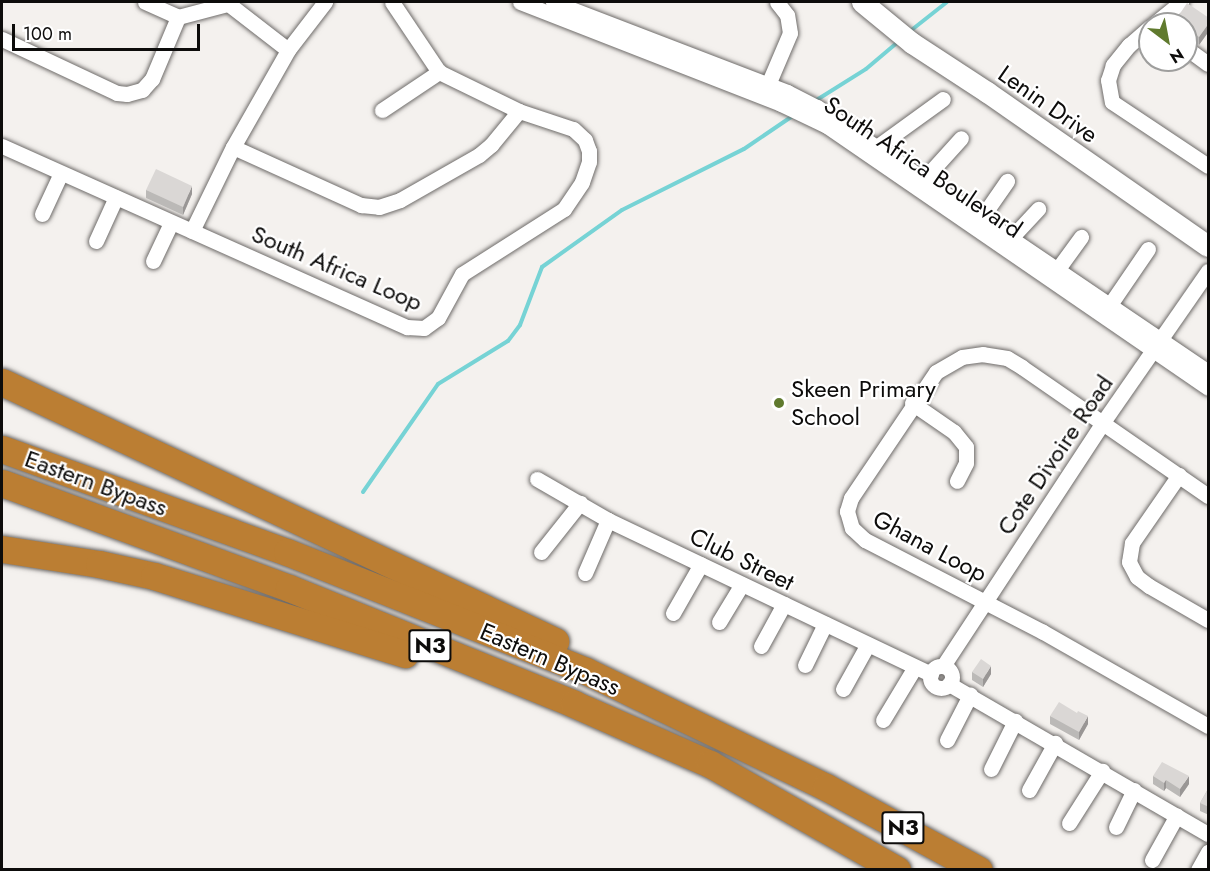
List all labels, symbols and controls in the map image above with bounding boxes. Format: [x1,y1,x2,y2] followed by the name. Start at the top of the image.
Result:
[15,12,202,50] scale bar
[1138,12,1198,72] north arrow
[23,21,72,47] text: 100 m
[1165,43,1188,69] text: N
[993,59,1103,149] street label: Lenin Drive
[819,90,1027,244] street label: South Africa Boulevard
[247,219,427,317] street label: South Africa Loop
[991,370,1119,540] street label: Cote Divoire Road
[791,375,936,431] place label: Skeen Primary School
[772,396,786,410] marker: Skeen Primary School
[21,444,171,522] street label: Eastern Bypass
[868,504,992,588] street label: Ghana Loop
[685,521,799,597] street label: Club Street
[476,617,624,701] street label: Eastern Bypass
[408,627,452,665] road number: N3
[880,809,926,847] road number: N3

